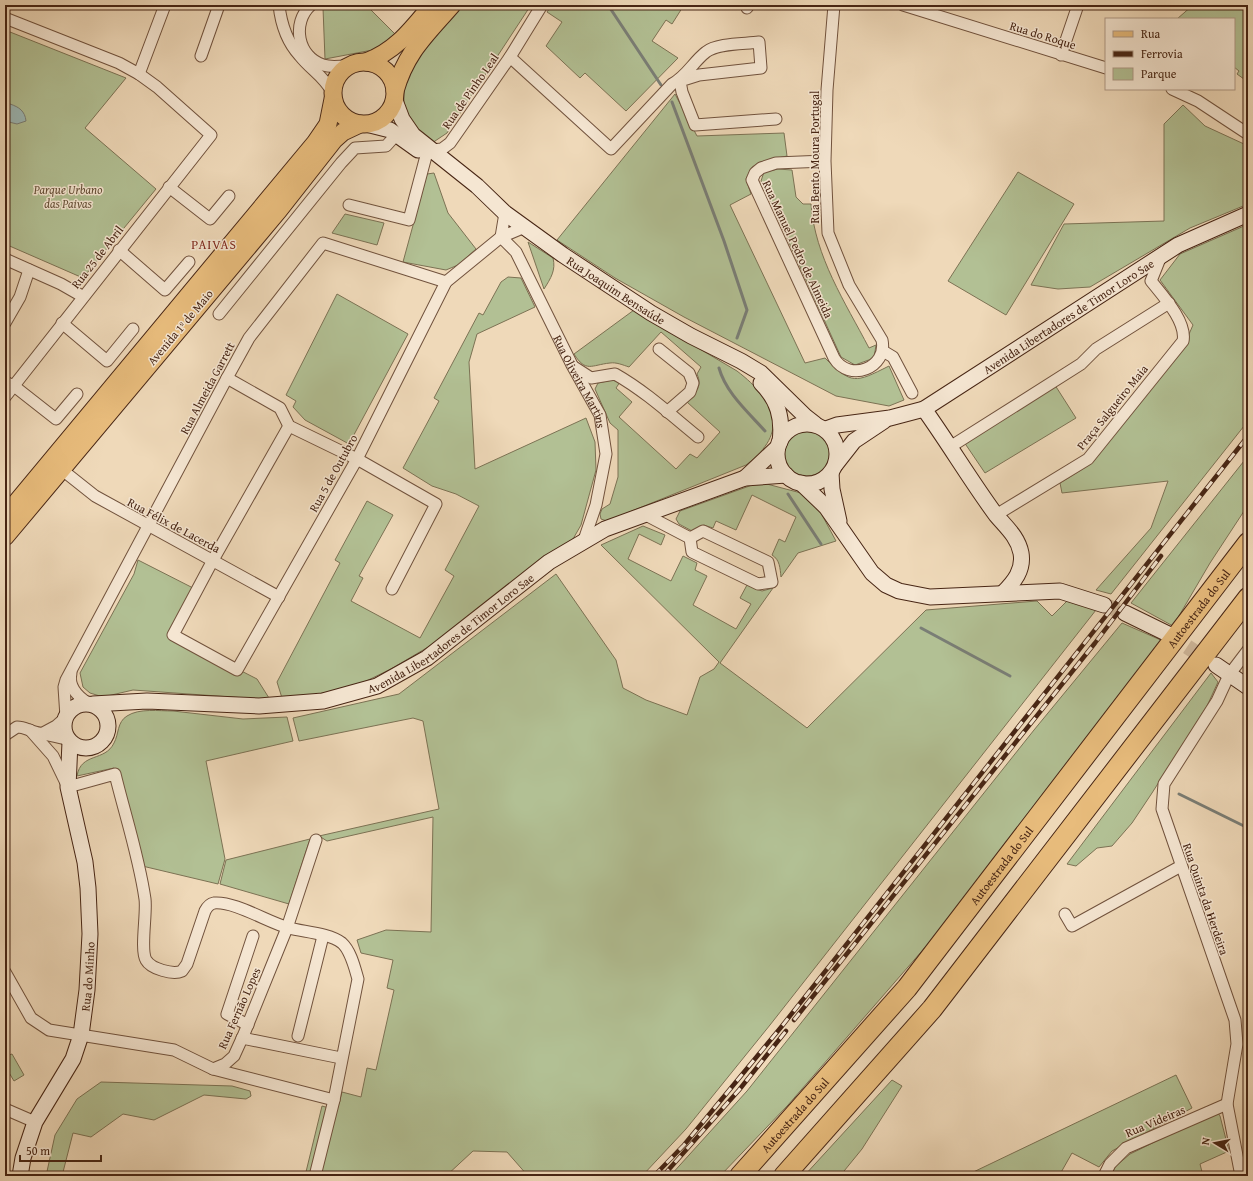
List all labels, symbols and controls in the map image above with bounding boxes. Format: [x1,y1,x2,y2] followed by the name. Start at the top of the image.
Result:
[1008,17,1079,53] street label: Rua do Roque
[1105,18,1235,90] legend
[1141,25,1160,42] text: Rua
[1141,45,1183,62] text: Ferrovia
[438,49,503,132] street label: Rua de Pinho Leal
[1141,65,1177,82] text: Parque
[806,90,823,223] street label: Rua Bento Moura Portugal
[759,177,838,321] street label: Rua Manuel Pedro de Almeida
[33,181,102,212] park label: Parque Urbano das Paivas
[67,221,127,292] street label: Rua 25 de Abril
[191,235,237,254] district label: PAIVAS
[564,252,669,328] street label: Rua Joaquim Bensaúde
[979,254,1157,377] street label: Avenida Libertadores de Timor Loro Sae
[143,285,217,369] street label: Avenida 1º de Maio
[550,332,610,429] street label: Rua Oliveira Martins
[175,338,239,437] street label: Rua Almeida Garrett
[1072,361,1152,453] street label: Praça Salgueiro Maia
[305,431,361,515] street label: Rua 5 de Outubro
[125,493,224,557] street label: Rua Félix de Lacerda
[1162,565,1234,651] street label: Autoestrada do Sul
[365,569,537,697] street label: Avenida Libertadores de Timor Loro Sae
[965,822,1037,908] street label: Autoestrada do Sul
[1179,841,1233,957] street label: Rua Quinta da Herdeira
[76,941,98,1012] street label: Rua do Minho
[213,964,265,1052] street label: Rua Fernão Lopes
[757,1073,833,1156] street label: Autoestrada do Sul
[1122,1101,1188,1141] street label: Rua Videiras
[1195,1123,1235,1163] north arrow
[1197,1136,1214,1146] text: N
[20,1137,101,1163] scale bar
[26,1142,50,1159] text: 50 m

